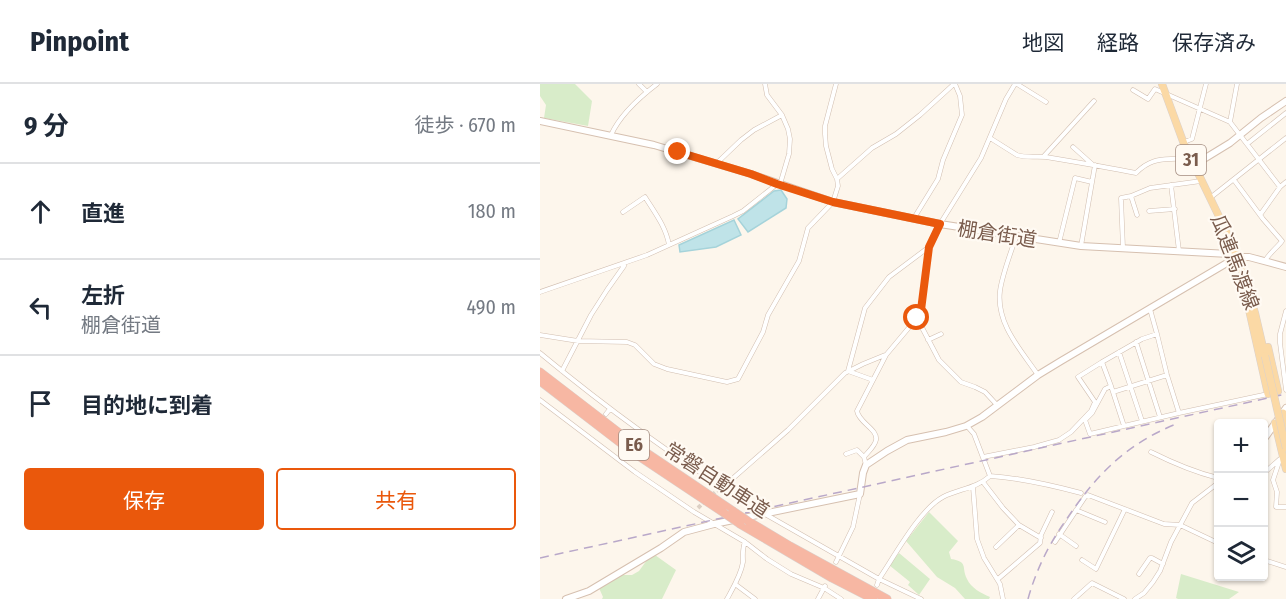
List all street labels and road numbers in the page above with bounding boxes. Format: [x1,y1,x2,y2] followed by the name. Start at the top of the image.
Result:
[1176,145,1206,175] road number: 31
[1206,211,1264,313] street label: 瓜連馬渡線
[956,216,1038,252] street label: 棚倉街道
[619,430,649,460] road number: E6
[660,437,774,523] street label: 常磐自動車道

